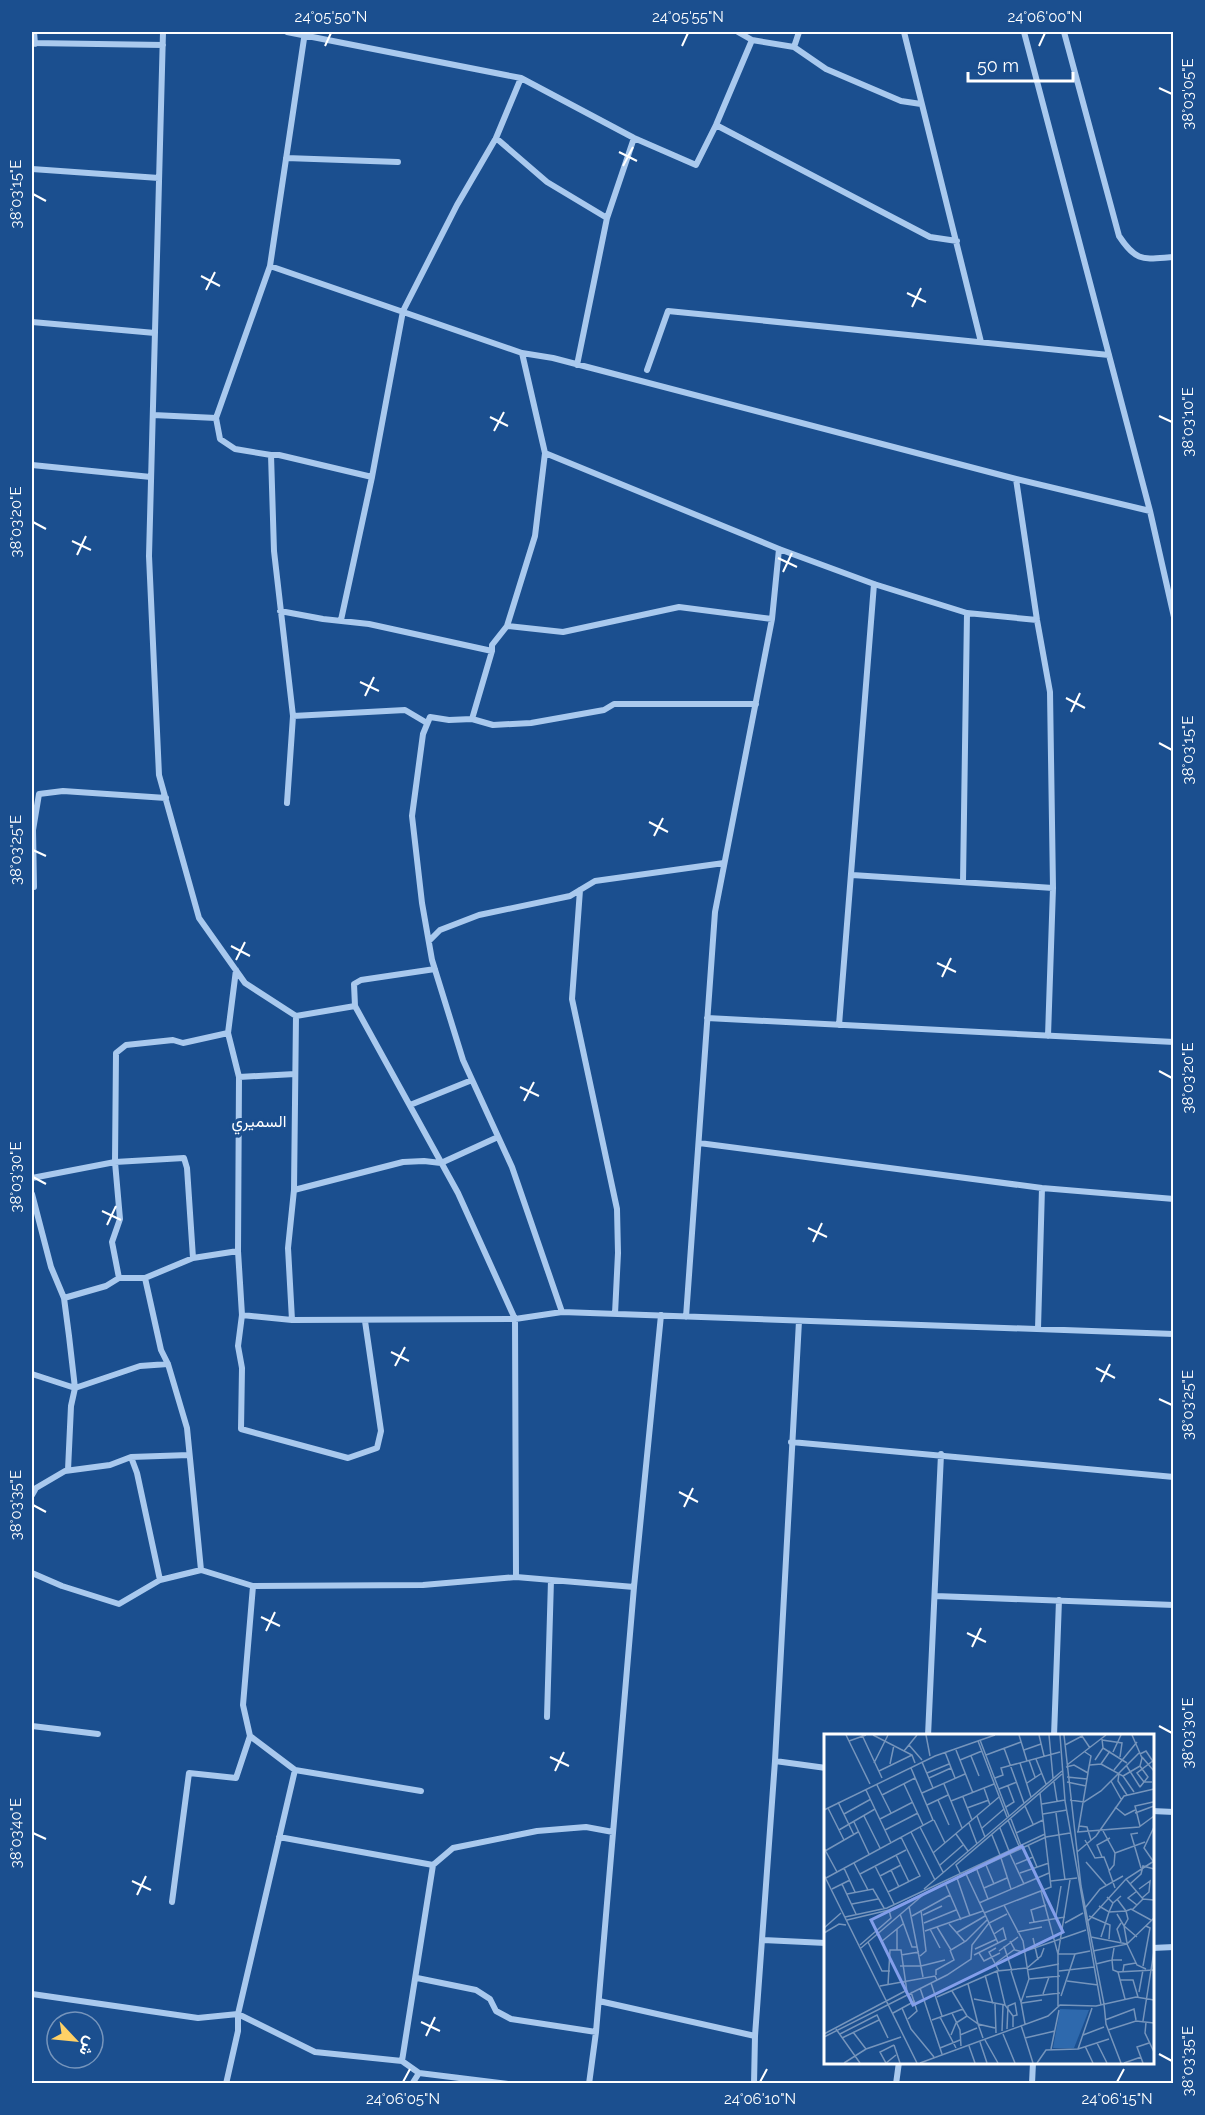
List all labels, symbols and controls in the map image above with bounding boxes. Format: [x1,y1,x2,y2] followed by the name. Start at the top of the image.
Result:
[295,8,367,26] text: 24°05'50"N
[652,8,724,26] text: 24°05'55"N
[1008,8,1082,26] text: 24°06'00"N
[968,45,1073,83] scale bar
[977,55,1019,76] text: 50 m
[1179,58,1197,130] text: 38°03'05"E
[7,160,25,228] text: 38°03'15"E
[1179,387,1197,457] text: 38°03'10"E
[7,486,25,558] text: 38°03'20"E
[1179,716,1197,784] text: 38°03'15"E
[7,815,25,885] text: 38°03'25"E
[1179,1042,1197,1114] text: 38°03'20"E
[232,1112,286,1135] district label: السميري
[7,1141,25,1213] text: 38°03'30"E
[1179,1370,1197,1440] text: 38°03'25"E
[7,1470,25,1540] text: 38°03'35"E
[1179,1697,1197,1769] text: 38°03'30"E
[824,1734,1154,2064] inset map
[7,1798,25,1868] text: 38°03'40"E
[45,2010,105,2070] north arrow
[1179,2026,1197,2096] text: 38°03'35"E
[75,2034,101,2059] text: ش
[366,2090,440,2108] text: 24°06'05"N
[724,2090,796,2108] text: 24°06'10"N
[1081,2090,1153,2108] text: 24°06'15"N

